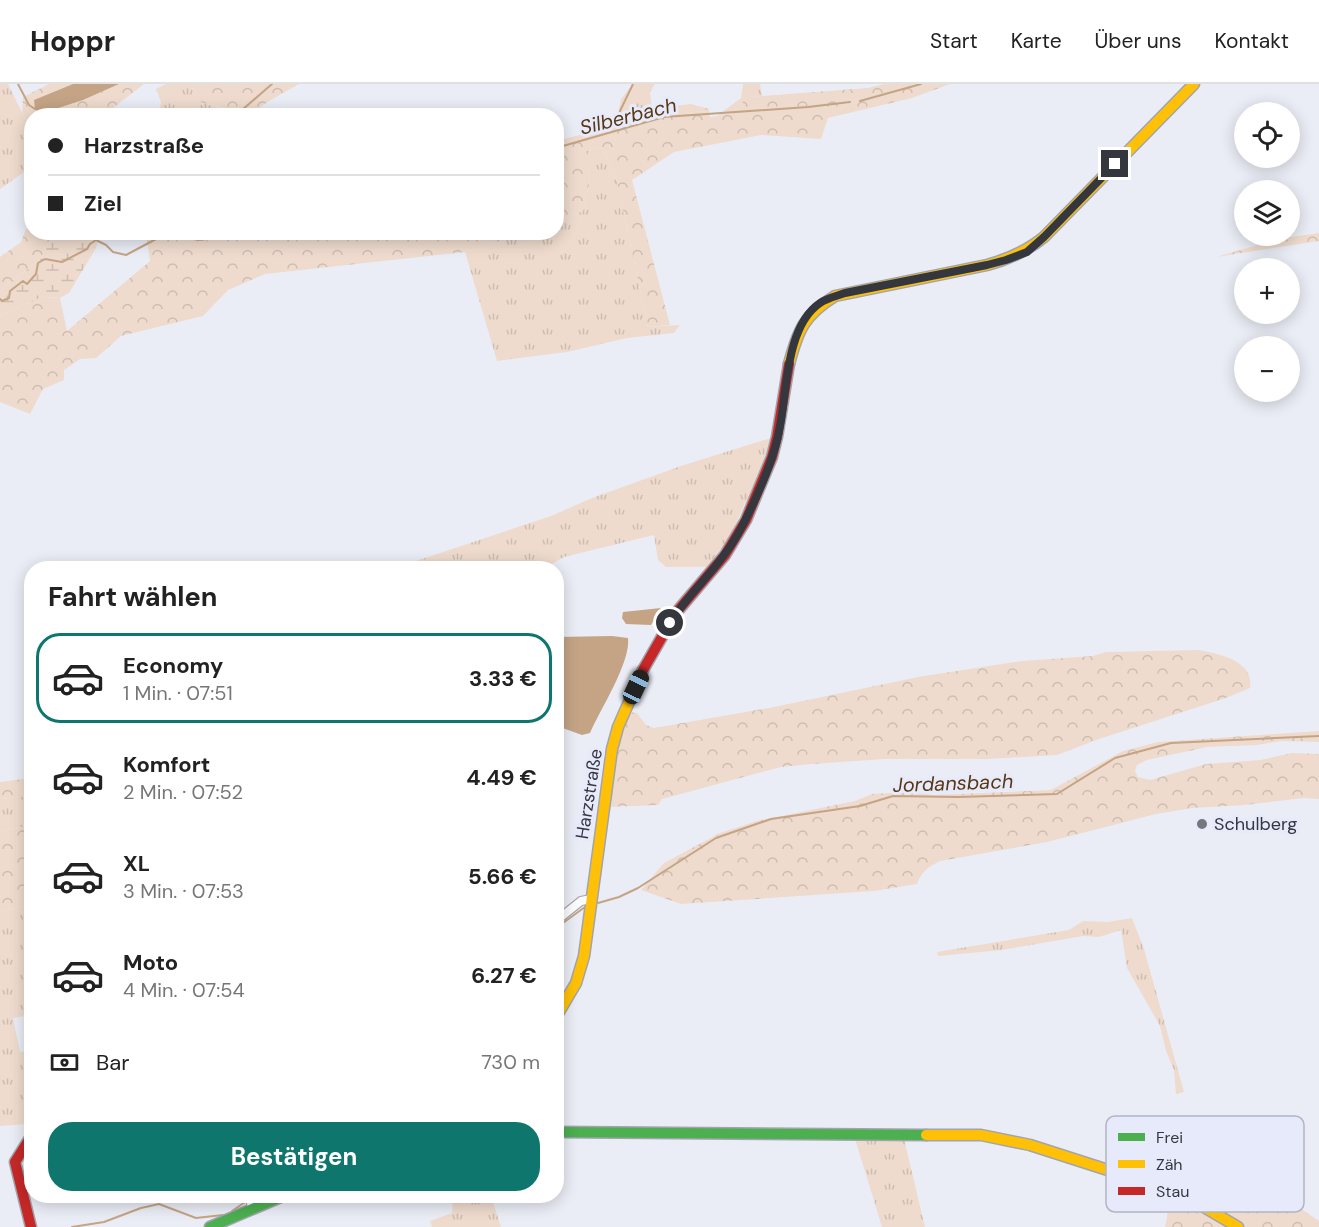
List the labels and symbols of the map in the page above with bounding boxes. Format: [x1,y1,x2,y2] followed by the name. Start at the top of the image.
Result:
[577,91,679,141] water label: Silberbach
[1101,150,1128,177] route end
[656,609,683,636] route start
[620,667,652,707] car
[570,747,608,841] street label: Harzstraße
[892,768,1014,798] water label: Jordansbach
[1214,812,1297,836] place label: Schulberg
[1195,817,1209,831] marker: Schulberg
[1106,1116,1304,1212] legend
[1156,1127,1183,1148] text: Frei
[1156,1154,1183,1175] text: Zäh
[1156,1181,1189,1202] text: Stau

